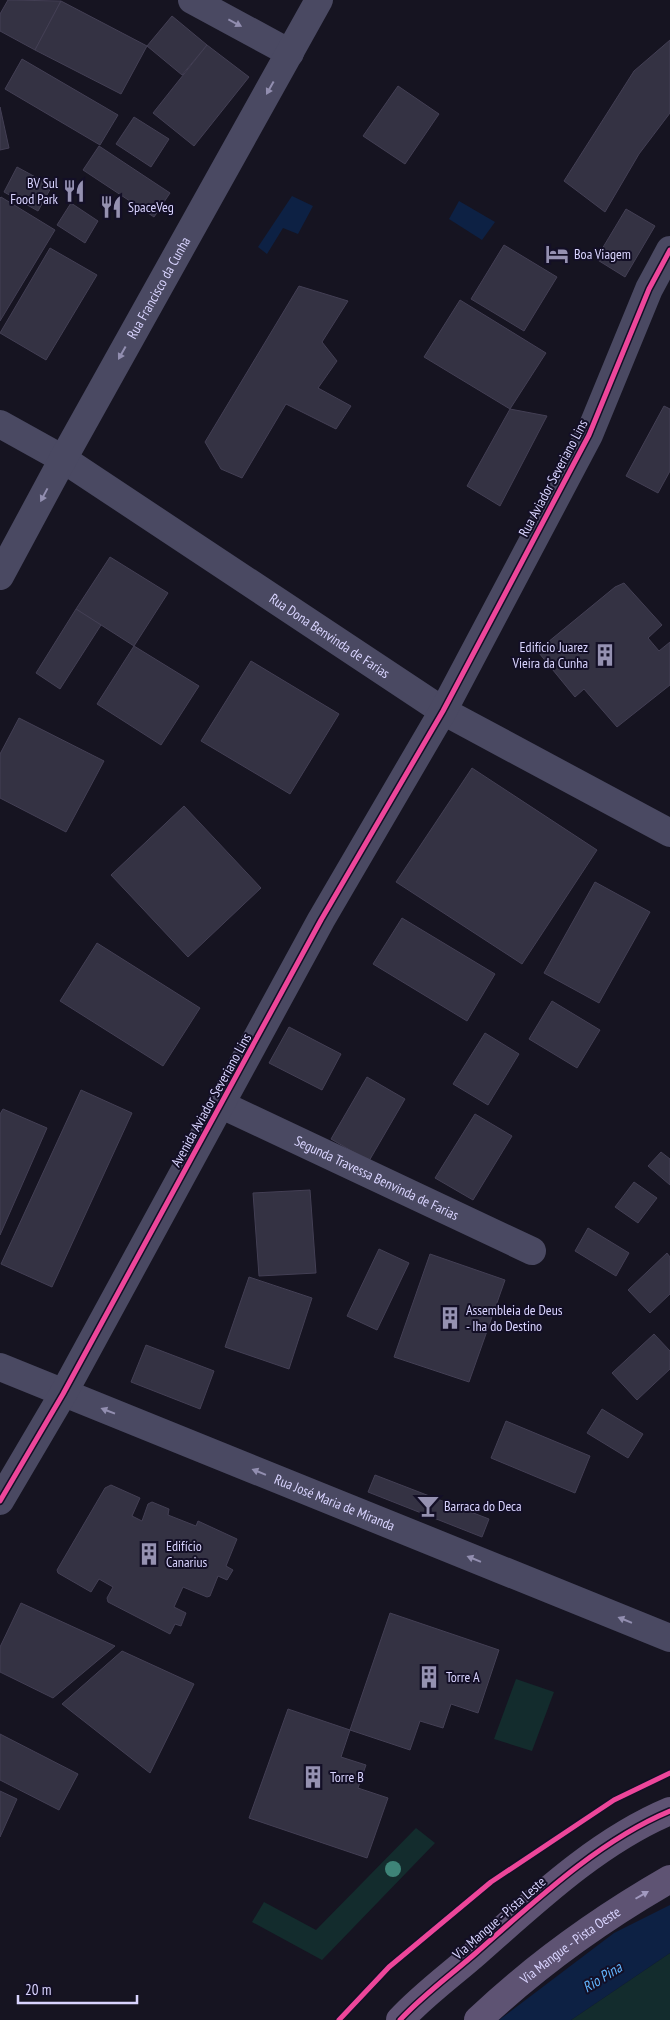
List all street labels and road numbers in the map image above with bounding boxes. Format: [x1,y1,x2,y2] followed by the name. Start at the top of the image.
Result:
[123,233,194,342] street label: Rua Francisco da Cunha
[514,416,592,540] street label: Rua Aviador Severiano Lins
[266,589,394,682] street label: Rua Dona Benvinda de Farias
[167,1030,255,1170] street label: Avenida Aviador Severiano Lins
[292,1132,462,1224] street label: Segunda Travessa Benvinda de Farias
[272,1470,398,1535] street label: Rua José Maria de Miranda
[448,1873,549,1964] street label: Via Mangue - Pista Leste
[516,1902,624,1989] street label: Via Mangue - Pista Oeste

